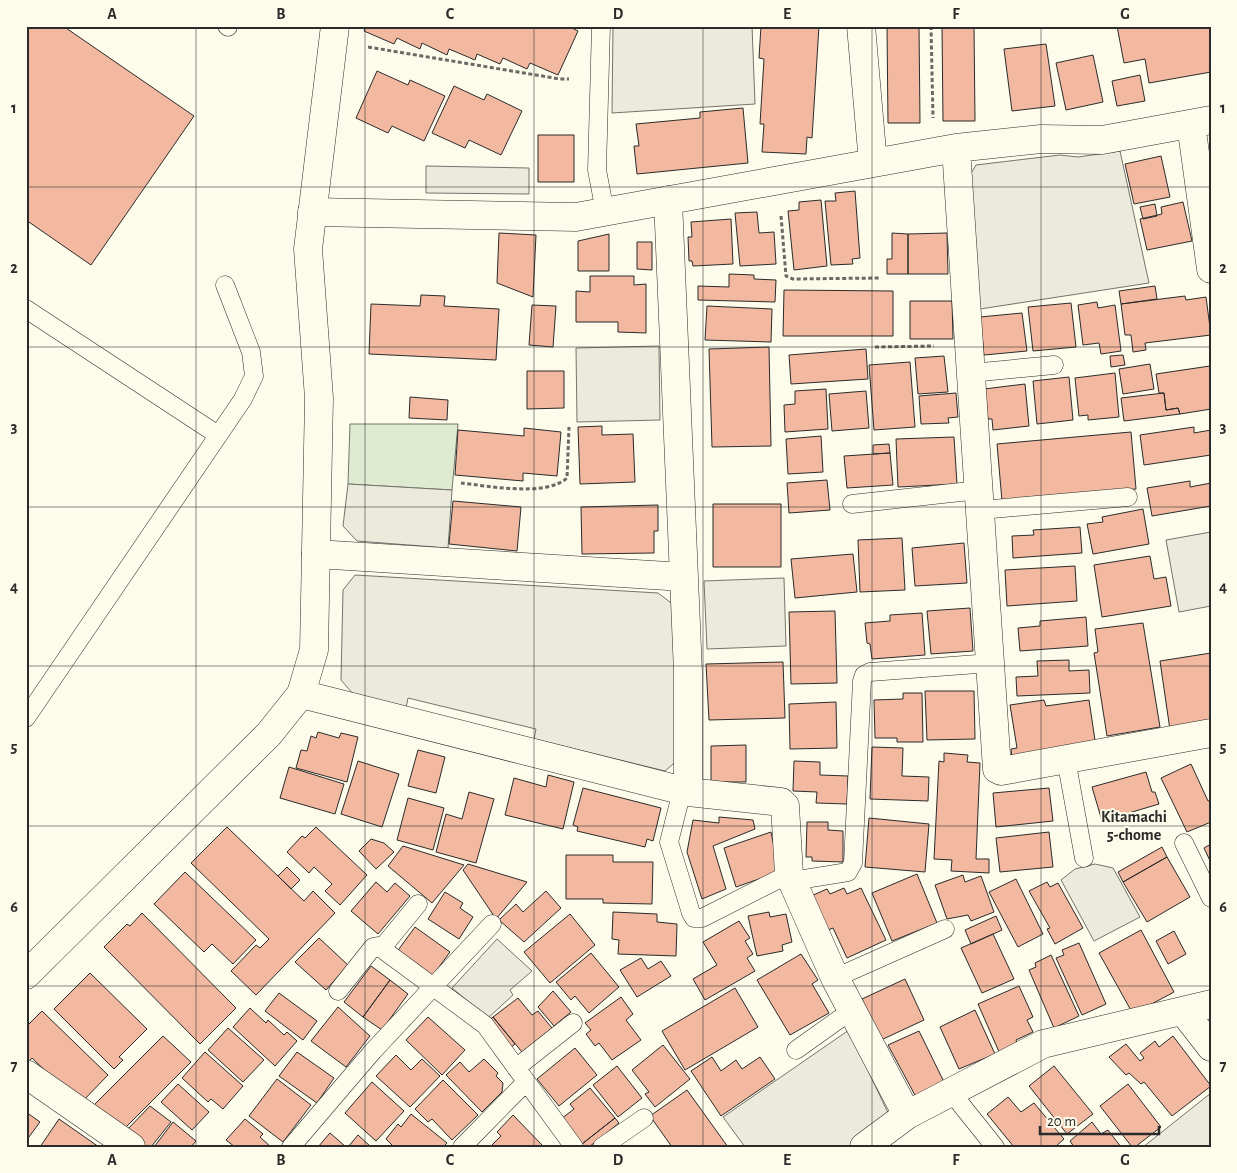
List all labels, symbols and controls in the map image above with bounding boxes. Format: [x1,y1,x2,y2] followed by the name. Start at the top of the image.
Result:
[107,6,117,22] text: A
[276,6,286,22] text: B
[446,6,455,22] text: C
[613,6,624,22] text: D
[783,6,791,22] text: E
[952,6,960,22] text: F
[1120,6,1130,22] text: G
[11,100,17,116] text: 1
[1220,100,1226,116] text: 1
[10,260,18,276] text: 2
[1219,260,1227,276] text: 2
[11,419,18,435] text: 3
[1220,419,1227,435] text: 3
[10,579,18,595] text: 4
[1219,579,1227,595] text: 4
[11,739,18,755] text: 5
[1220,739,1227,755] text: 5
[1101,809,1167,843] district label: Kitamachi 5-chome
[10,899,18,915] text: 6
[1219,899,1227,915] text: 6
[11,1058,18,1074] text: 7
[1220,1058,1227,1074] text: 7
[1040,1103,1158,1135] scale bar
[1047,1114,1076,1129] text: 20 m
[107,1152,117,1168] text: A
[276,1152,286,1168] text: B
[446,1152,455,1168] text: C
[613,1152,624,1168] text: D
[783,1152,791,1168] text: E
[952,1152,960,1168] text: F
[1120,1152,1130,1168] text: G

